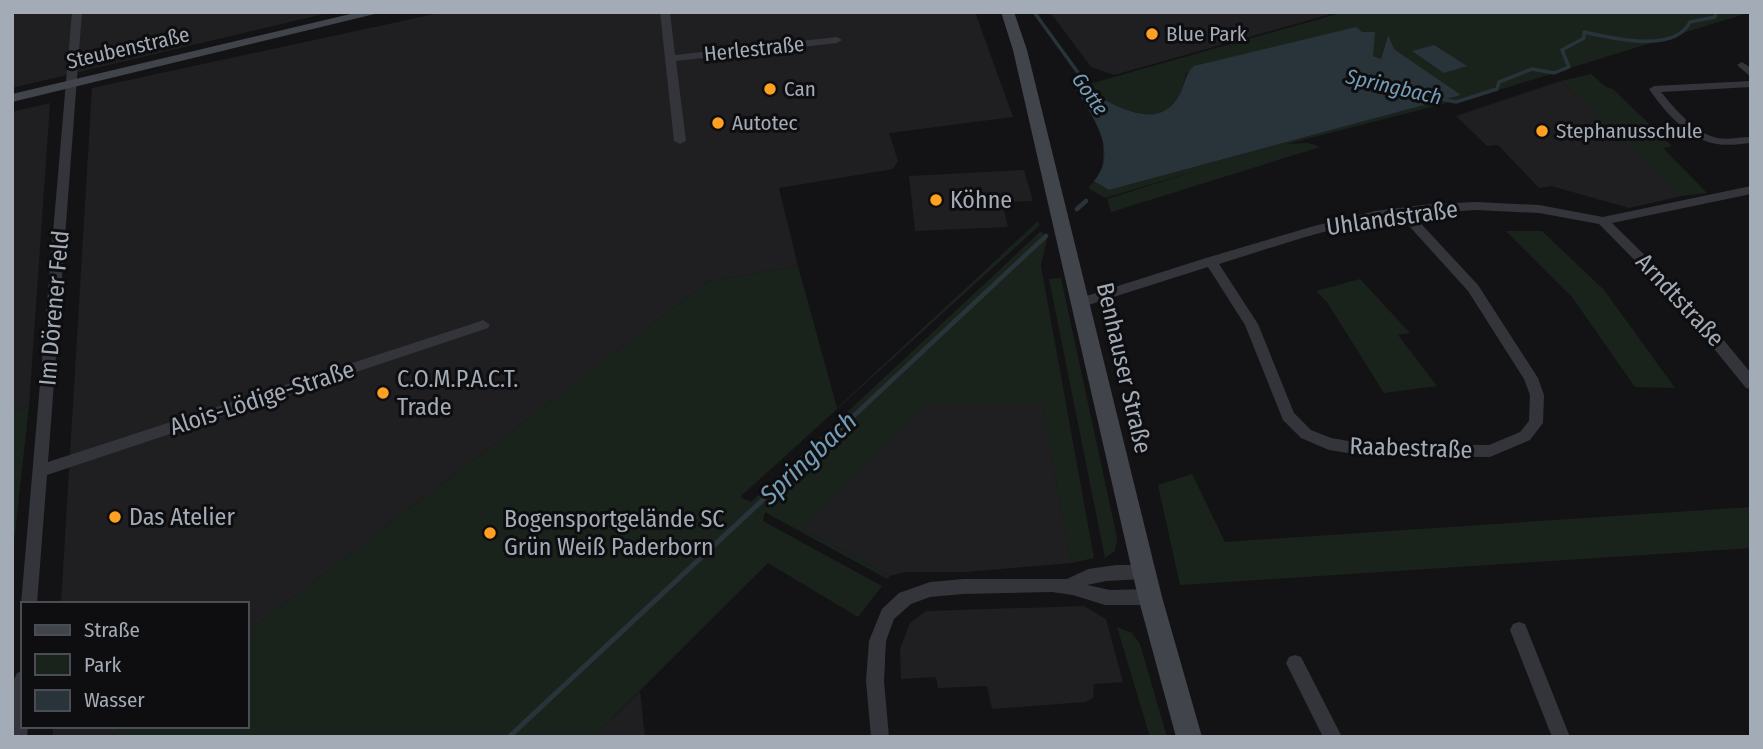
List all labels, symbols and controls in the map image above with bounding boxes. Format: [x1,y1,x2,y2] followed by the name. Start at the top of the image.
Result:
[64,21,192,75] street label: Steubenstraße
[1166,21,1247,47] place label: Blue Park
[1144,26,1160,42] marker: Blue Park
[703,31,805,67] street label: Herlestraße
[1342,63,1445,111] water label: Springbach
[1066,68,1114,120] water label: Gotte
[784,76,816,102] place label: Can
[762,81,778,97] marker: Can
[732,110,798,136] place label: Autotec
[710,115,726,131] marker: Autotec
[1556,118,1703,144] place label: Stephanusschule
[1534,123,1550,139] marker: Stephanusschule
[950,186,1012,214] place label: Köhne
[928,192,944,208] marker: Köhne
[1324,195,1460,241] street label: Uhlandstraße
[33,229,75,387] street label: Im Dörener Feld
[1630,248,1730,352] street label: Arndtstraße
[1091,280,1157,456] street label: Benhauser Straße
[166,355,358,441] street label: Alois-Lödige-Straße
[397,365,518,421] place label: C.O.M.P.A.C.T. Trade
[375,385,391,401] marker: C.O.M.P.A.C.T. Trade
[753,406,863,512] water label: Springbach
[1349,432,1473,464] street label: Raabestraße
[129,503,235,531] place label: Das Atelier
[504,505,725,561] place label: Bogensportgelände SC Grün Weiß Paderborn
[107,509,123,525] marker: Das Atelier
[482,525,498,541] marker: Bogensportgelände SC Grün Weiß Paderborn
[21,602,248,728] legend
[84,617,140,643] text: Straße
[84,652,122,678] text: Park
[84,687,145,713] text: Wasser

